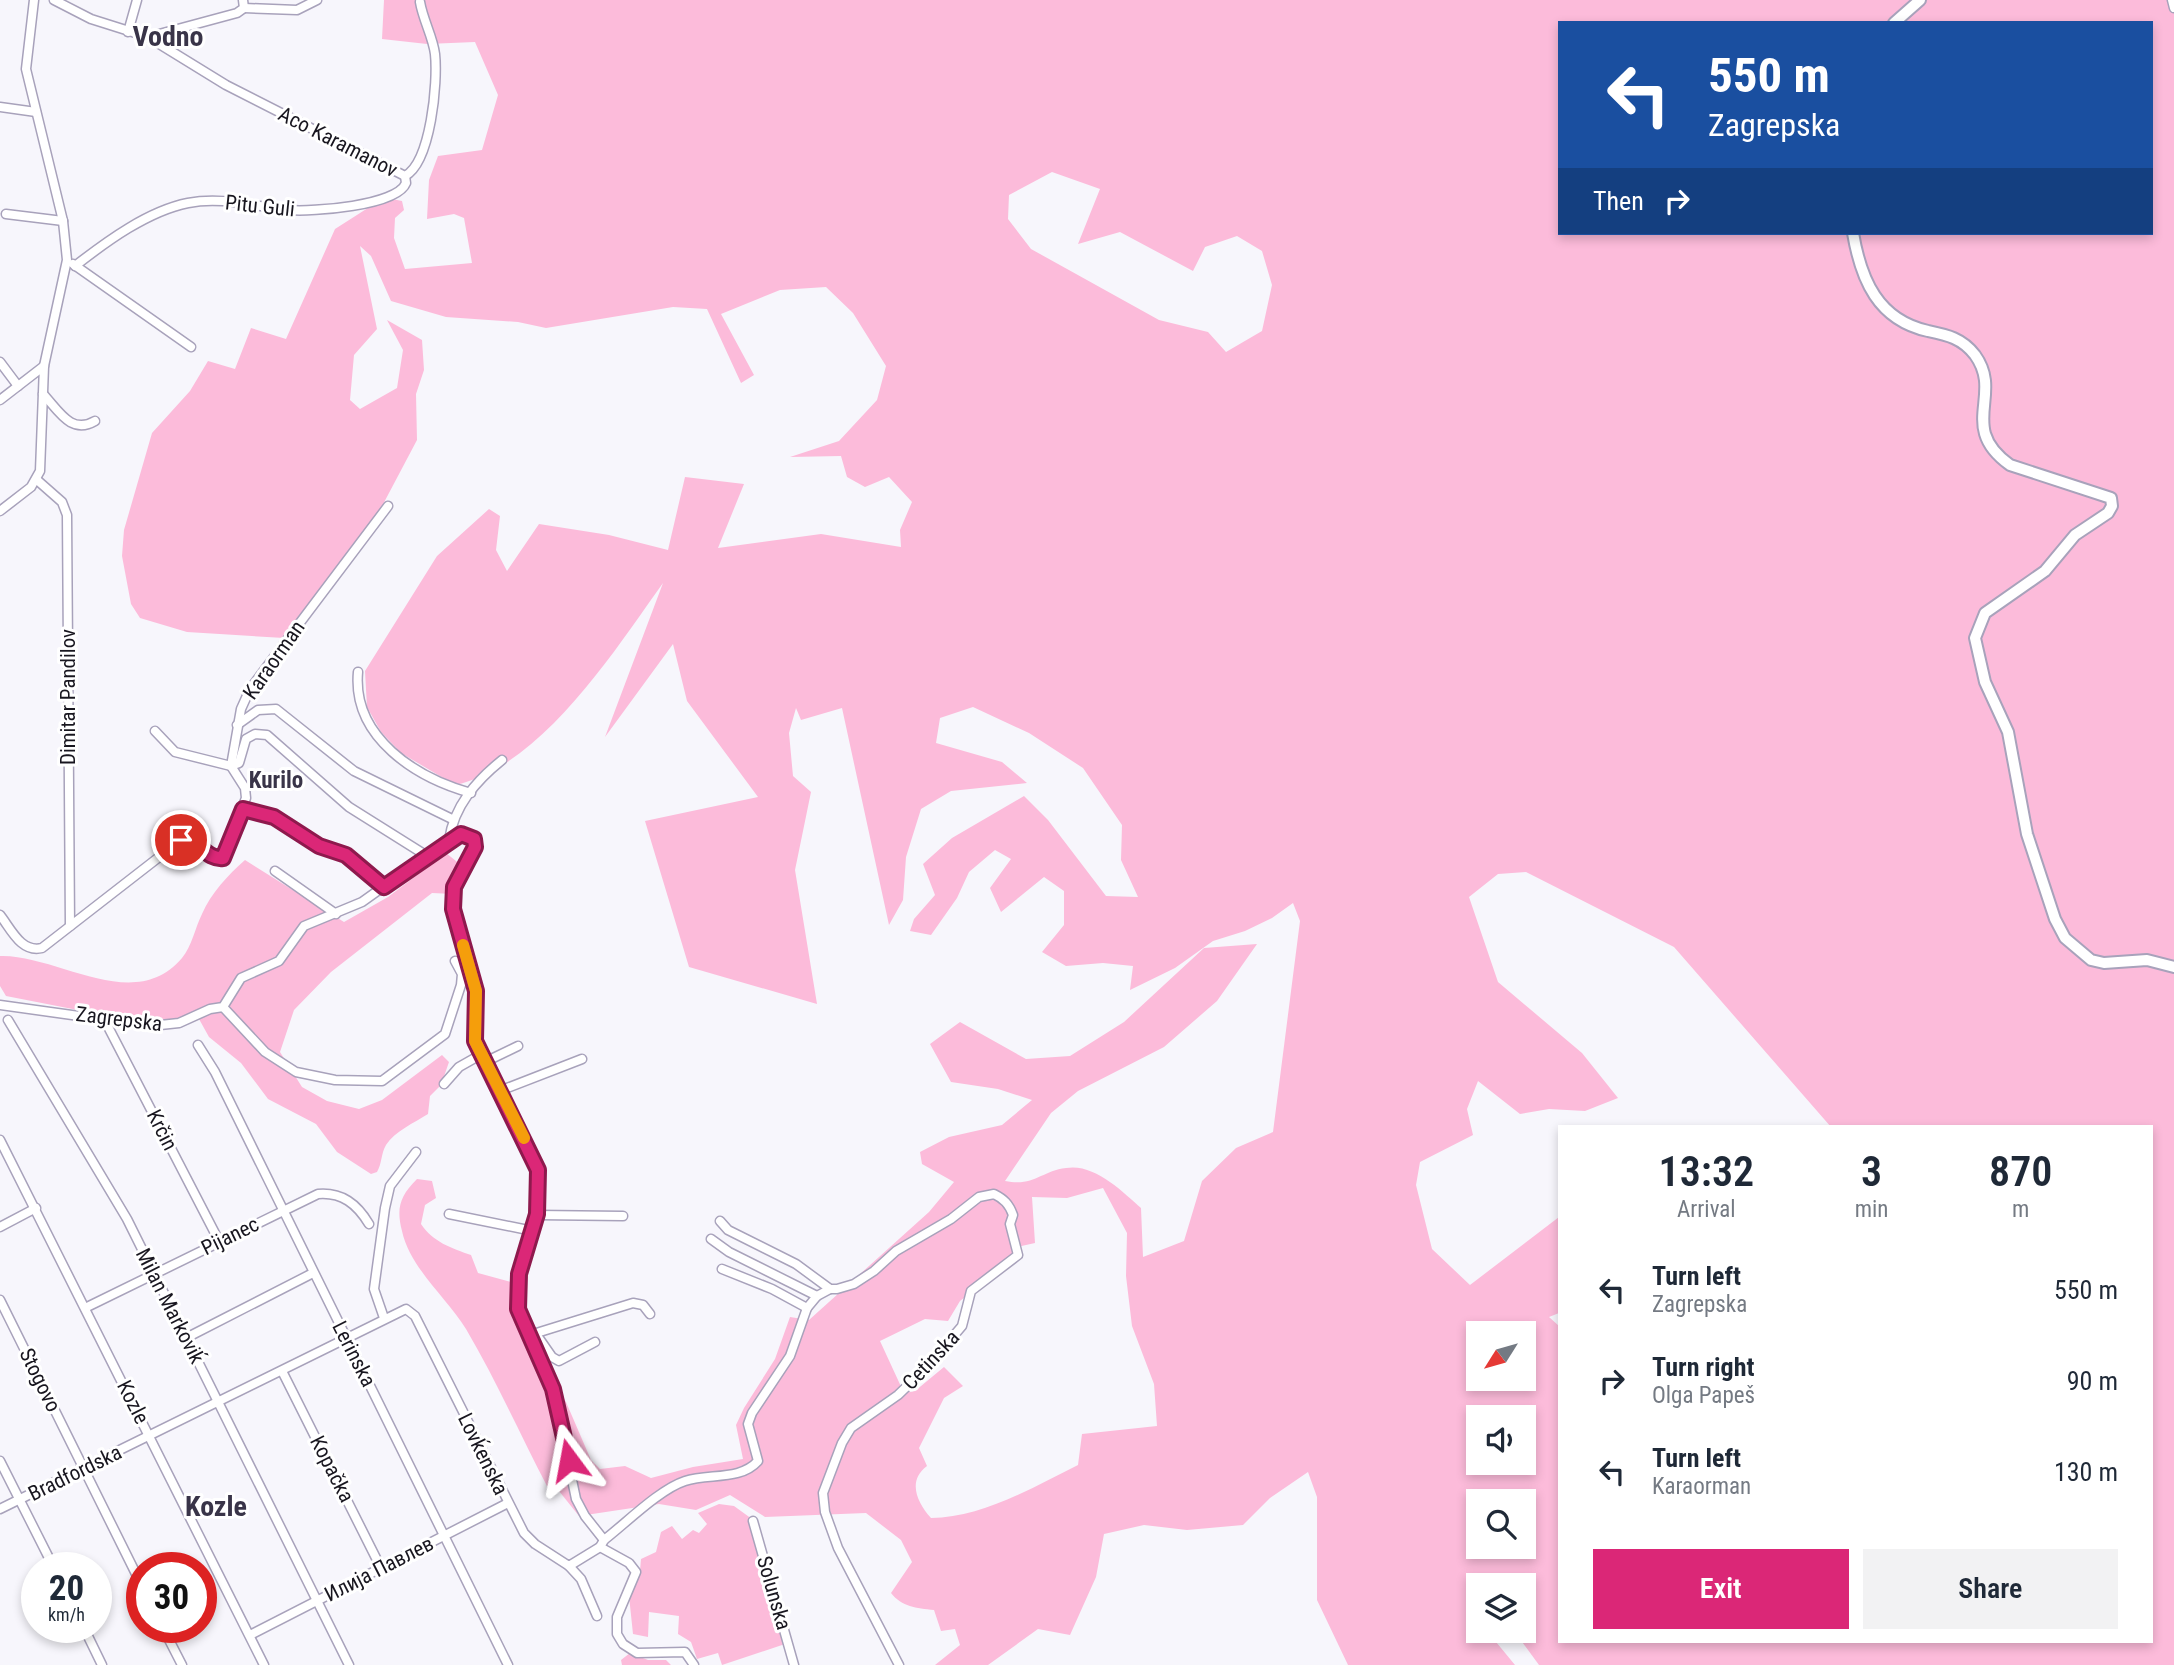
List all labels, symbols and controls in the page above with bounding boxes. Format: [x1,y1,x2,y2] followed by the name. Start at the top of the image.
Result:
[132,20,204,53] district label: Vodno
[1708,47,1830,104] text: 550 m
[1593,49,1684,140] icon: left
[275,102,401,182] street label: Aco Karamanov
[1708,106,1840,144] text: Zagrepska
[1658,182,1696,220] icon: right
[1593,186,1644,216] text: Then
[224,190,296,222] street label: Pitu Guli
[238,616,310,704] street label: Karaorman
[56,629,80,765] street label: Dimitar Pandilov
[249,767,303,794] district label: Kurilo
[151,810,211,870] pin
[162,821,200,859] icon: arrive
[74,1002,164,1036] street label: Zagrepska
[142,1106,182,1154] street label: Krčin
[1659,1147,1754,1196] text: 13:32
[1861,1147,1882,1196] text: 3
[1989,1147,2052,1196] text: 870
[1677,1196,1736,1223] text: Arrival
[1855,1196,1888,1223] text: min
[2012,1196,2029,1223] text: m
[197,1212,263,1260] street label: Pijanec
[131,1244,210,1368] street label: Milan Markoviḱ
[1652,1261,1741,1291] text: Turn left
[1593,1271,1631,1309] icon: left
[2054,1275,2118,1305] text: 550 m
[1652,1291,1747,1318] text: Zagrepska
[327,1317,381,1391] street label: Lerinska
[1466,1321,1536,1391] north arrow
[1466,1321,1536,1643] map controls
[898,1325,964,1395] street label: Cetinska
[14,1344,66,1416] street label: Stogovo
[1652,1352,1754,1382] text: Turn right
[1593,1362,1631,1400] icon: right
[2067,1366,2118,1396] text: 90 m
[112,1376,154,1428] street label: Kozle
[1652,1382,1755,1409] text: Olga Papeš
[1466,1405,1536,1475] button: sound
[453,1409,513,1499] street label: Lovḱenska
[532,1423,606,1497] position arrow
[305,1432,359,1506] street label: Kopačka
[24,1440,126,1506] street label: Bradfordska
[1652,1443,1741,1473] text: Turn left
[1593,1453,1631,1491] icon: left
[2054,1457,2118,1487] text: 130 m
[1652,1473,1751,1500] text: Karaorman
[1466,1489,1536,1559] button: search
[185,1490,247,1523] district label: Kozle
[321,1531,437,1607] street label: Илија Павлев
[1593,1549,1849,1629] button: Exit
[1863,1549,2118,1629] button: Share
[126,1552,217,1643] speed limit sign: 30
[752,1553,796,1633] street label: Solunska
[49,1568,84,1609] text: 20
[1466,1573,1536,1643] button: layers
[48,1604,85,1625] text: km/h

